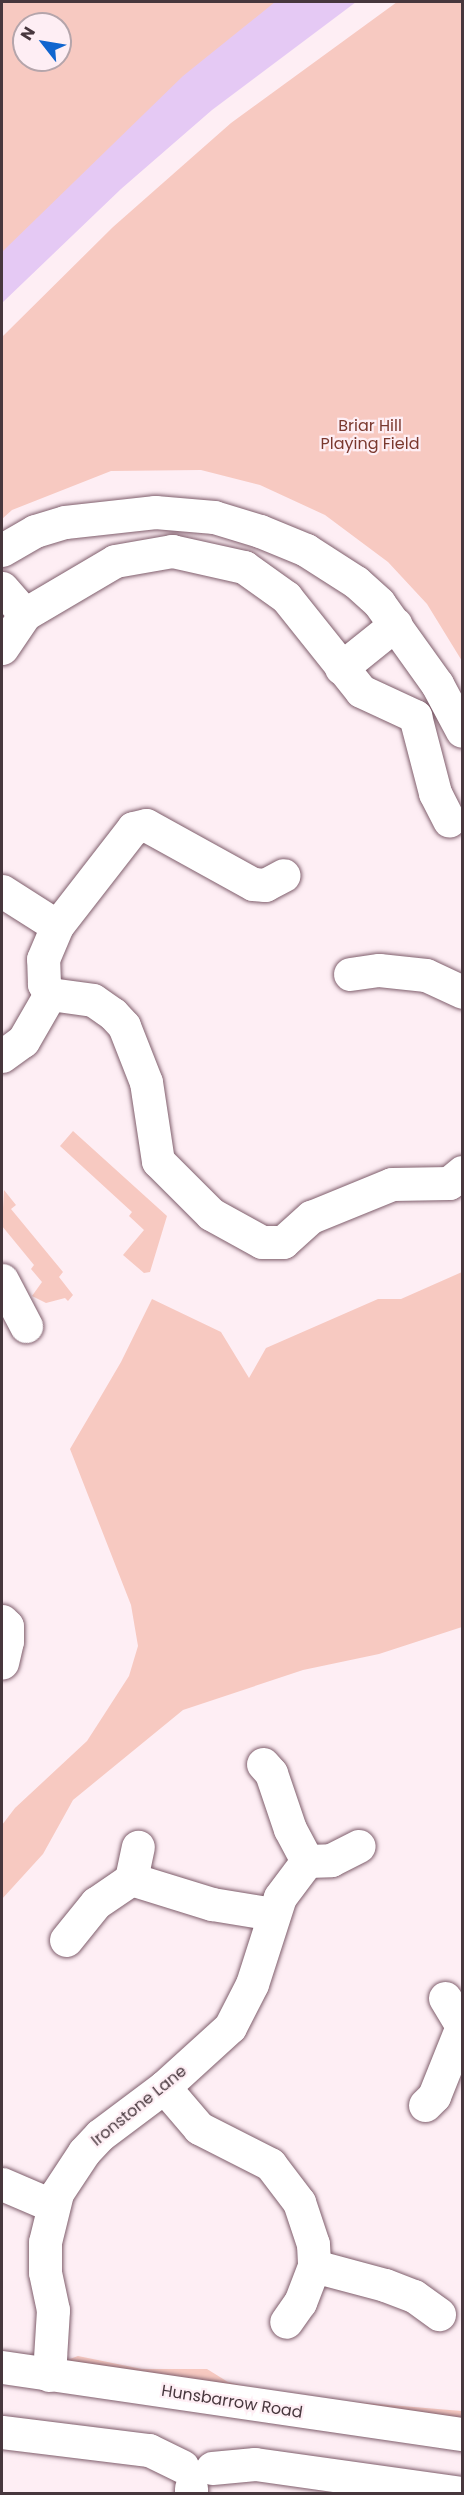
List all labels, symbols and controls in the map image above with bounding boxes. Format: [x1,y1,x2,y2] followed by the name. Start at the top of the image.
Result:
[12,12,72,72] north arrow
[15,22,41,45] text: N
[321,416,419,454] park label: Briar Hill Playing Field
[87,2062,191,2150] street label: Ironstone Lane
[160,2381,304,2423] street label: Hunsbarrow Road

